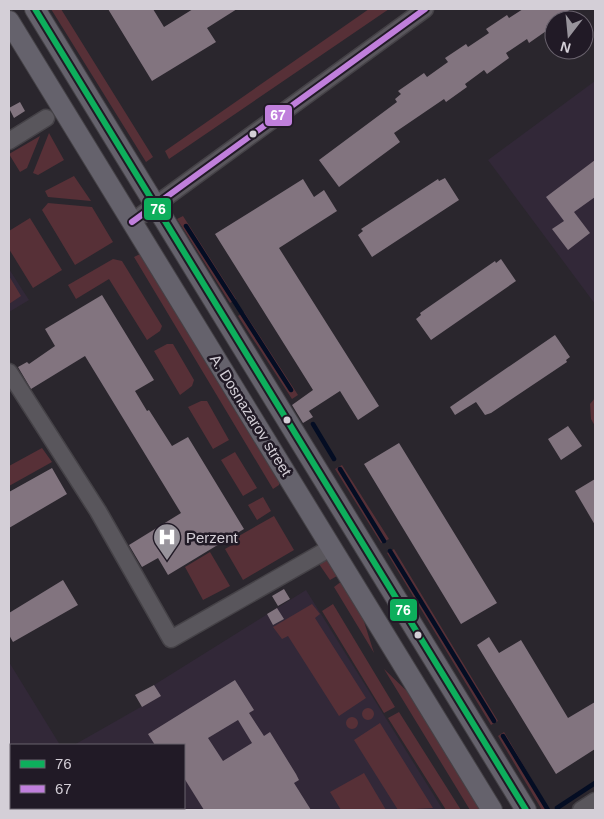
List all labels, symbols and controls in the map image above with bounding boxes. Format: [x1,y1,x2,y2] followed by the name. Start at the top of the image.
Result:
[544,10,594,60] north arrow
[558,38,572,57] text: N
[264,104,293,127] line badge: 67
[270,107,286,123] text: 67
[248,129,258,139] unlabelled marker
[143,197,172,221] line badge: 76
[150,201,166,217] text: 76
[207,351,296,480] street label: A. Dosnazarov street
[282,415,292,425] unlabelled marker
[152,522,182,561] hospital icon: Perzent
[186,529,239,546] place label: Perzent
[389,598,418,622] line badge: 76
[395,602,411,618] text: 76
[413,630,423,640] unlabelled marker
[10,744,185,809] legend
[55,755,72,772] text: 76
[55,780,72,797] text: 67

